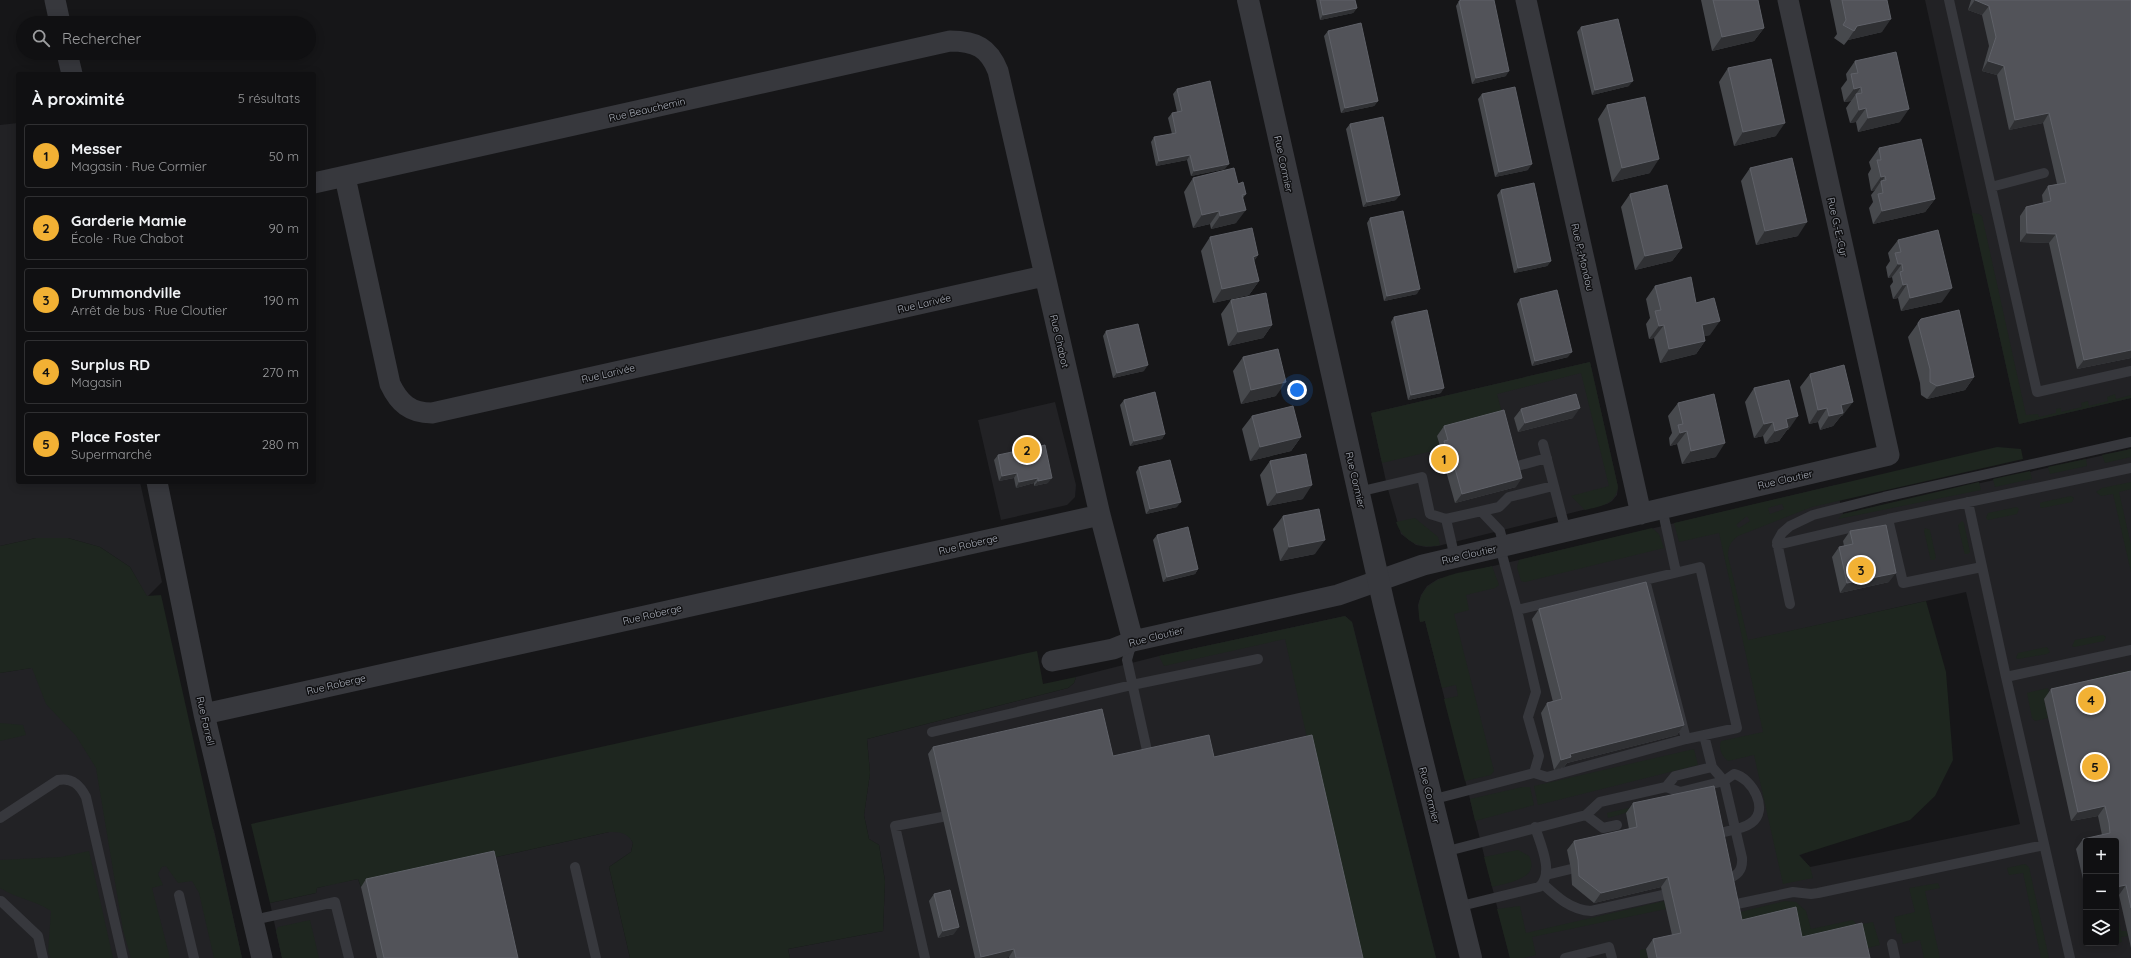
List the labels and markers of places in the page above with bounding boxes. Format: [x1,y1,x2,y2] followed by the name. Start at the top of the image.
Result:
[1014,435,1040,465] pin: 2
[1431,444,1457,474] pin: 1
[1848,555,1874,585] pin: 3
[2078,685,2104,715] pin: 4
[2082,752,2108,782] pin: 5

